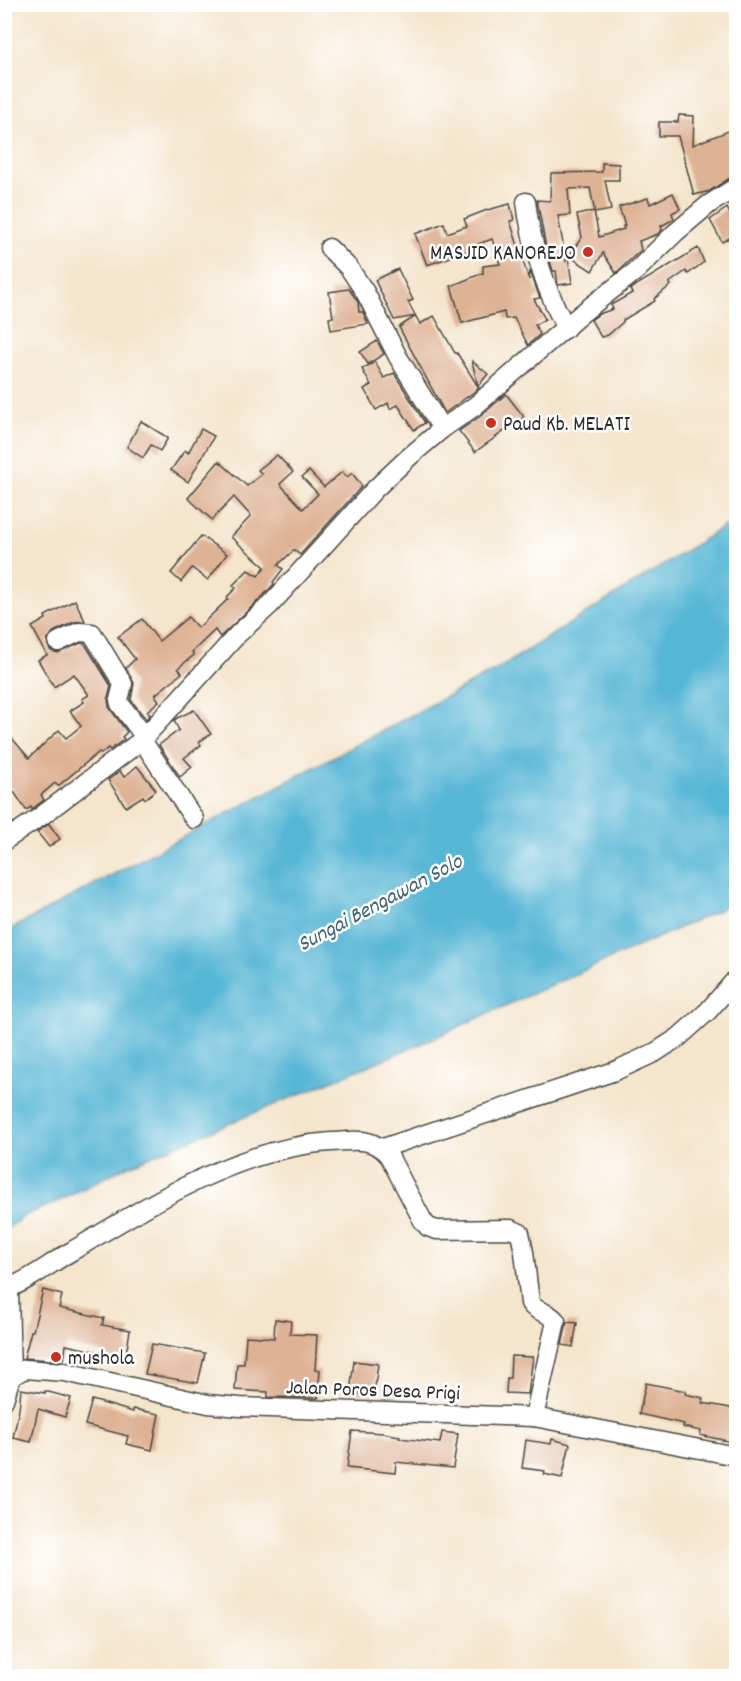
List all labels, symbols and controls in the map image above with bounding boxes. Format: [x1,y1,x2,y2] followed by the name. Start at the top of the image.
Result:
[430,240,576,270] place label: MASJID KANOREJO
[581,245,595,259] marker: MASJID KANOREJO
[503,411,630,441] place label: Paud Kb. MELATI
[484,416,498,430] marker: Paud Kb. MELATI
[293,847,470,961] water label: Sungai Bengawan Solo
[68,1345,135,1375] place label: mushola
[49,1350,63,1364] marker: mushola
[285,1374,461,1410] street label: Jalan Poros Desa Prigi

